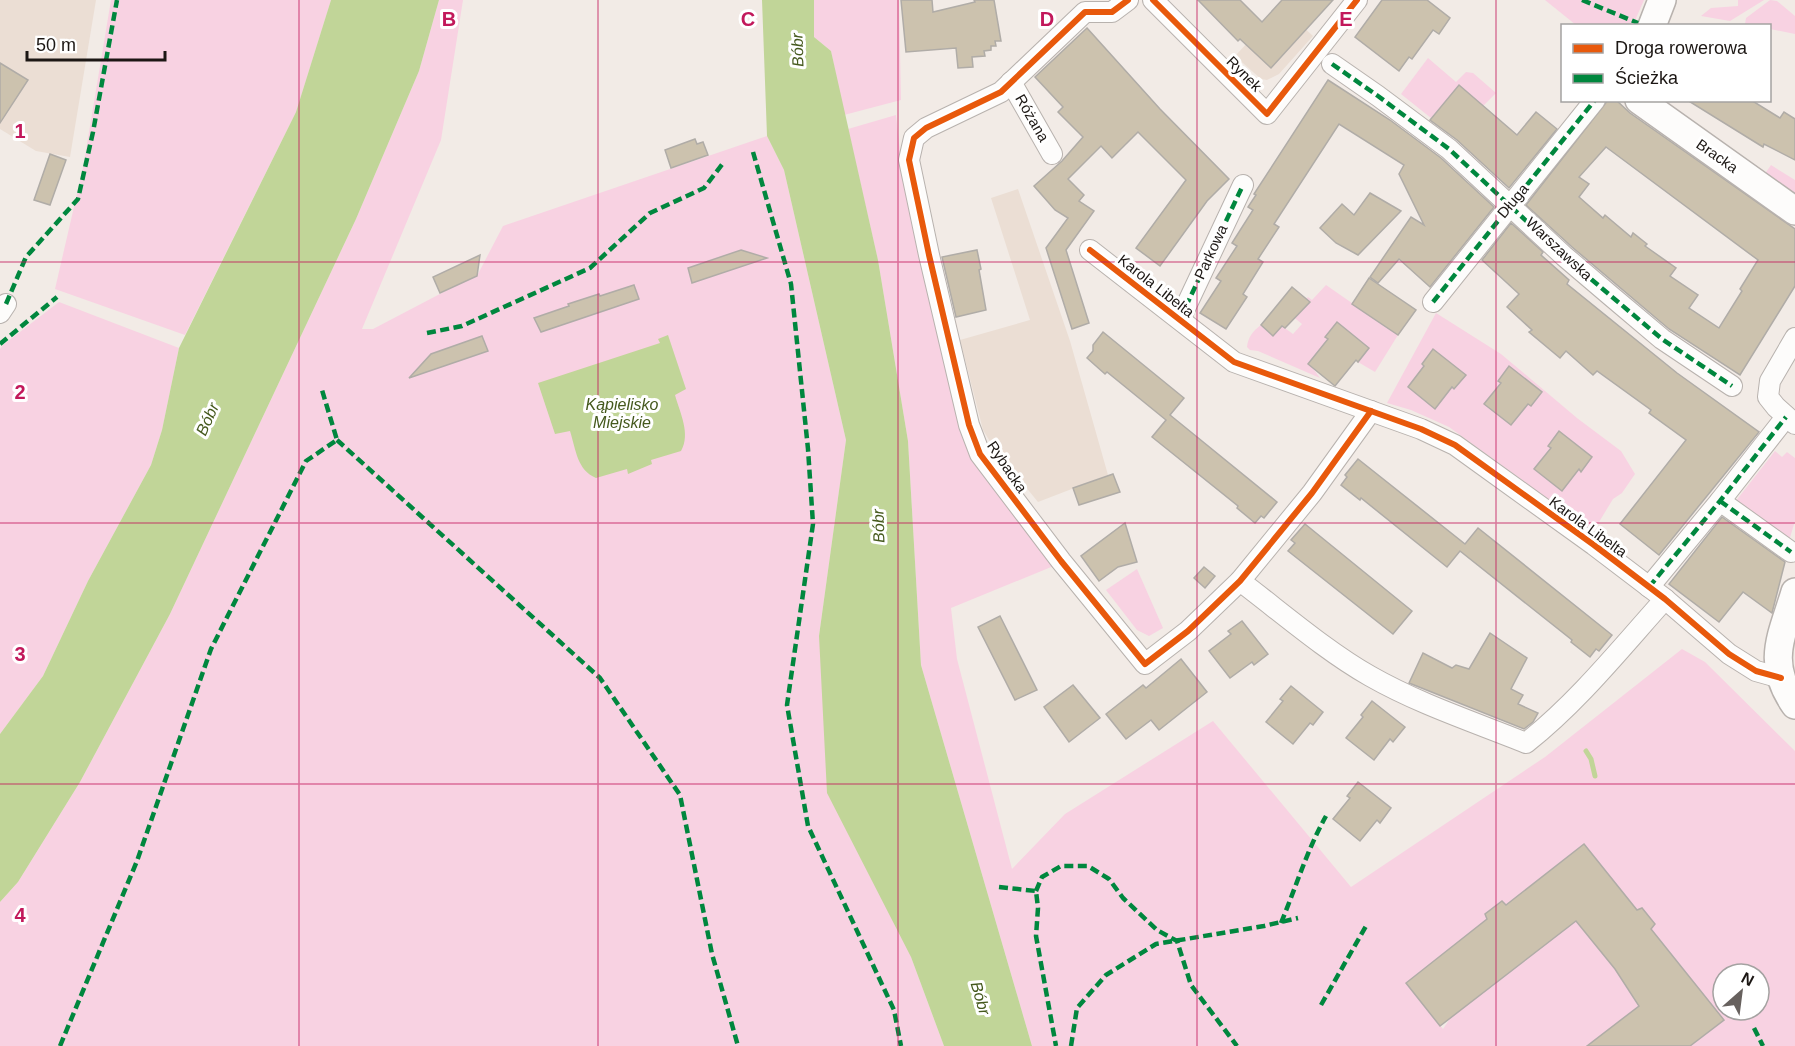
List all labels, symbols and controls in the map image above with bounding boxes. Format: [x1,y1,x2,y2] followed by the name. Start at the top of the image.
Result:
[442,8,456,30] text: B
[741,8,755,30] text: C
[1040,8,1054,30] text: D
[1339,8,1353,30] text: E
[27,24,165,62] scale bar
[1561,24,1771,102] legend
[788,32,807,67] water label: Bóbr
[36,35,76,55] text: 50 m
[1615,38,1748,58] text: Droga rowerowa
[1223,53,1266,95] street label: Rynek
[1615,67,1679,88] text: Ścieżka
[1012,91,1053,145] street label: Różana
[14,120,26,142] text: 1
[1693,135,1742,176] street label: Bracka
[1494,180,1532,221] street label: Długa
[1523,214,1596,284] street label: Warszawska
[1191,221,1231,282] street label: Parkowa
[1115,251,1198,321] street label: Karola Libelta
[14,381,26,403] text: 2
[586,396,659,431] water label: Kąpielisko Miejskie
[193,400,222,438] water label: Bóbr
[984,438,1031,496] street label: Rybacka
[1546,493,1631,561] street label: Karola Libelta
[869,508,888,543] water label: Bóbr
[14,643,26,665] text: 3
[14,904,26,926] text: 4
[1711,962,1771,1022] north arrow
[1739,969,1757,989] text: N
[968,980,994,1017] water label: Bóbr

